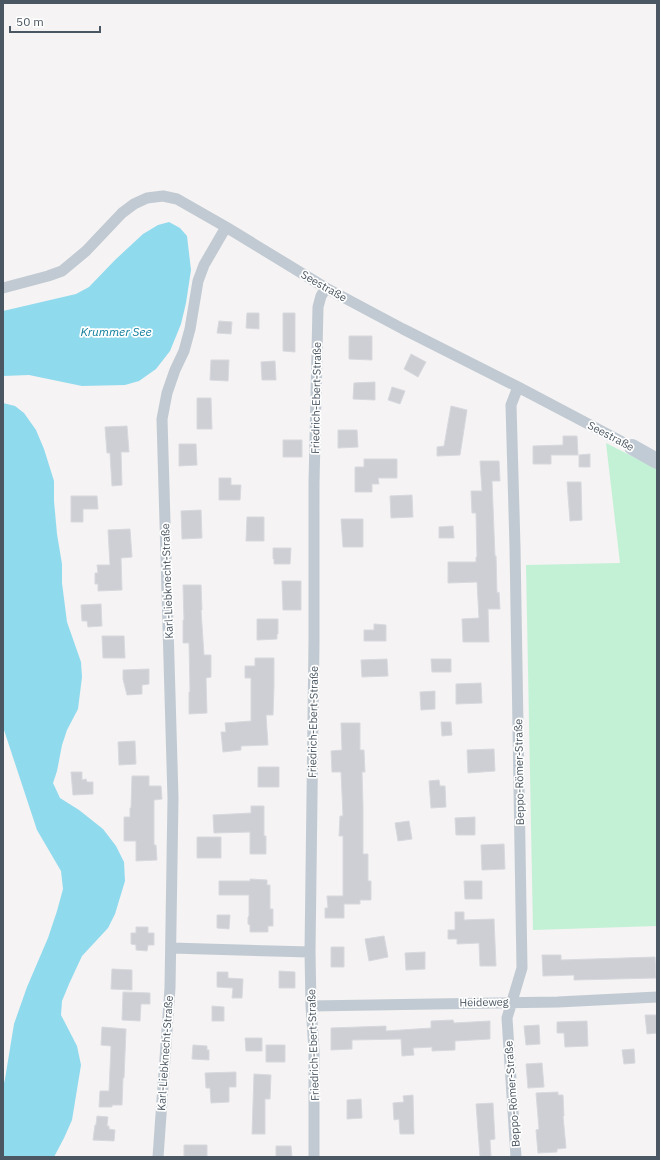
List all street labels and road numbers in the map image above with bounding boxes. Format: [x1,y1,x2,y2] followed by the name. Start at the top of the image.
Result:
[299,267,349,305] street label: Seestraße
[308,342,324,454] street label: Friedrich-Ebert-Straße
[585,418,637,454] street label: Seestraße
[158,523,176,639] street label: Karl-Liebknecht-Straße
[305,666,321,778] street label: Friedrich-Ebert-Straße
[511,719,527,825] street label: Beppo-Römer-Straße
[304,989,322,1101] street label: Friedrich-Ebert-Straße
[154,995,176,1111] street label: Karl-Liebknecht-Straße
[459,995,509,1009] street label: Heideweg
[501,1040,523,1148] street label: Beppo-Römer-Straße

